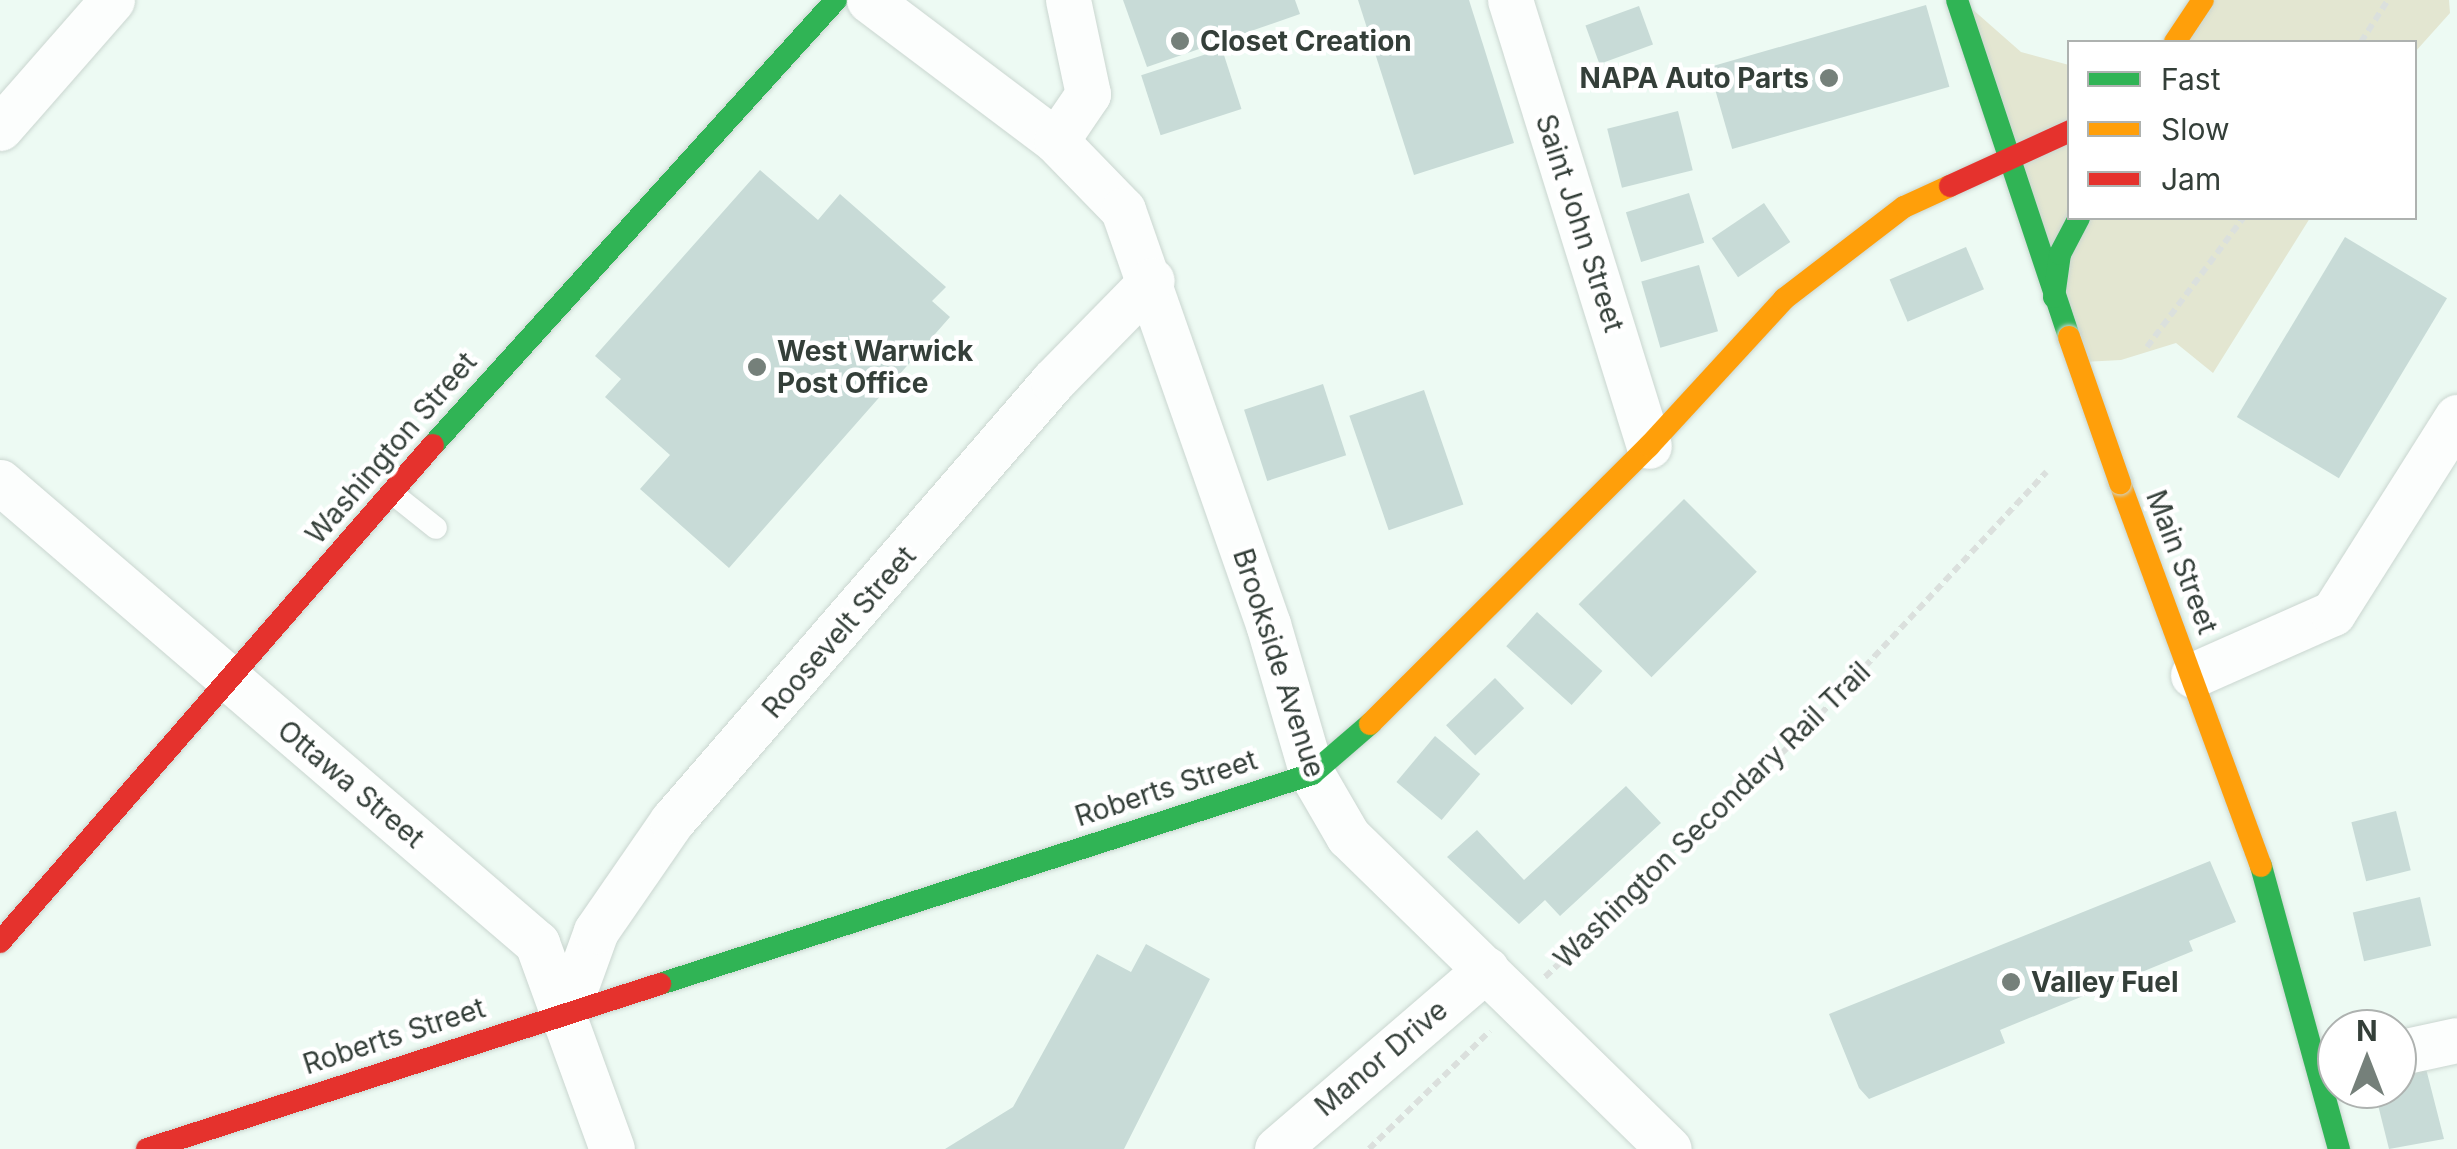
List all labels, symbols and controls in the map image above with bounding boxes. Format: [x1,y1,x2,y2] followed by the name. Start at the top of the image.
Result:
[1200,24,1412,58] place label: Closet Creation
[1169,30,1191,52] marker: Closet Creation
[2067,40,2417,220] legend
[1580,61,1809,95] place label: NAPA Auto Parts
[2161,61,2220,97] text: Fast
[1818,67,1840,89] marker: NAPA Auto Parts
[1529,110,1631,336] street label: Saint John Street
[2161,111,2230,147] text: Slow
[2161,161,2221,197] text: Jam
[777,334,973,400] place label: West Warwick Post Office
[299,345,483,551] street label: Washington Street
[746,356,768,378] marker: West Warwick Post Office
[2139,485,2225,639] street label: Main Street
[755,539,923,725] street label: Roosevelt Street
[1226,544,1332,782] street label: Brookside Avenue
[1547,655,1877,975] street label: Washington Secondary Rail Trail
[271,713,431,855] street label: Ottawa Street
[1071,743,1261,833] street label: Roberts Street
[2031,965,2179,999] place label: Valley Fuel
[2000,971,2022,993] marker: Valley Fuel
[299,991,489,1081] street label: Roberts Street
[1308,993,1454,1123] street label: Manor Drive
[2317,1009,2417,1109] north arrow
[2356,1014,2378,1048] text: N

